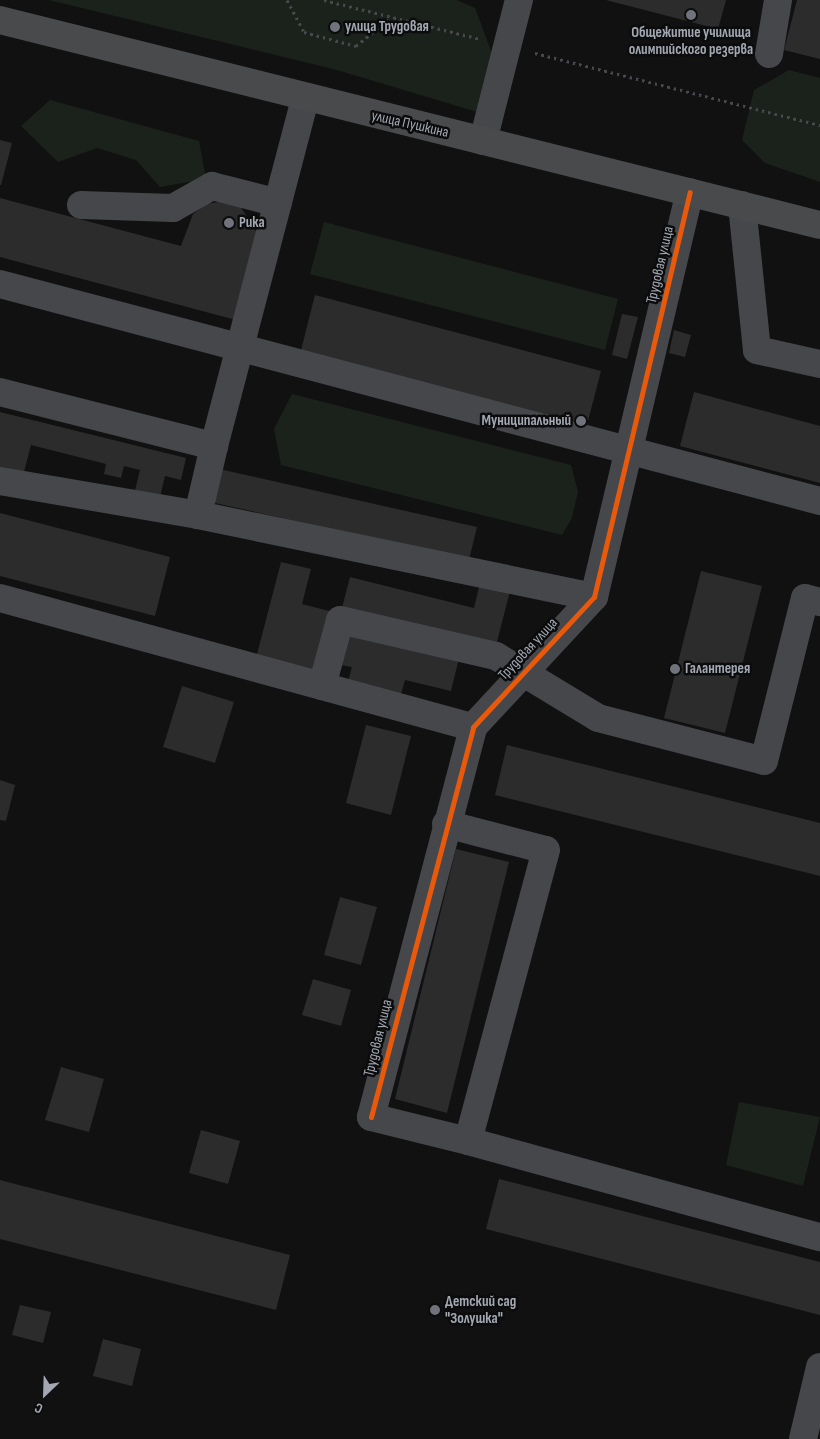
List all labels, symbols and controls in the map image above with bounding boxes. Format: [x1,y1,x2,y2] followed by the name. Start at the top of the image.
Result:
[685,9,697,21] marker: Общежитие училища олимпийского резерва
[345,18,429,36] place label: улица Трудовая
[329,21,341,33] marker: улица Трудовая
[629,23,753,58] place label: Общежитие училища олимпийского резерва
[370,106,450,142] street label: улица Пушкина
[239,214,265,232] place label: Рика
[223,217,235,229] marker: Рика
[642,225,678,305] street label: Трудовая улица
[482,412,571,430] place label: Муниципальный
[575,415,587,427] marker: Муниципальный
[495,614,561,684] street label: Трудовая улица
[685,660,750,678] place label: Галантерея
[669,663,681,675] marker: Галантерея
[360,998,396,1078] street label: Трудовая улица
[445,1292,516,1327] place label: Детский сад "Золушка"
[429,1304,441,1316] marker: Детский сад "Золушка"
[20,1369,70,1419] north arrow
[32,1399,45,1417] text: С

